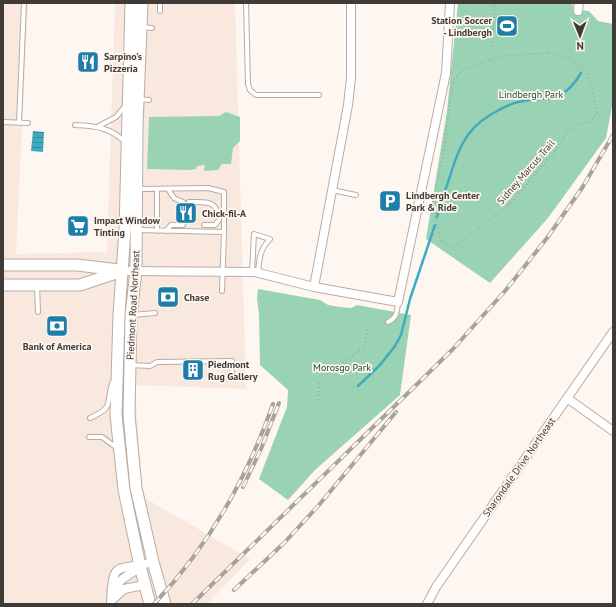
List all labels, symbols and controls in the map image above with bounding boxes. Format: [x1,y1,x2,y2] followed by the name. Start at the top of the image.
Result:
[494,13,520,39] sports icon: Station Soccer - Lindbergh
[431,14,492,39] place label: Station Soccer - Lindbergh
[560,16,600,56] north arrow
[576,39,584,53] text: N
[75,49,101,75] restaurant icon: Sarpino's Pizzeria
[104,50,142,75] place label: Sarpino's Pizzeria
[499,88,563,101] park label: Lindbergh Park
[494,137,558,207] street label: Sidney Marcus Trail
[377,188,403,214] parking icon: Lindbergh Center Park & Ride
[406,189,480,214] place label: Lindbergh Center Park & Ride
[173,200,199,226] restaurant icon: Chick-fil-A
[202,207,247,220] place label: Chick-fil-A
[65,213,91,239] supermarket icon: Impact Window Tinting
[94,214,161,239] place label: Impact Window Tinting
[124,249,142,360] street label: Piedmont Road Northeast
[155,284,181,310] bank icon: Chase
[184,291,209,304] place label: Chase
[44,313,70,339] bank icon: Bank of America
[23,340,91,353] place label: Bank of America
[180,357,206,383] building icon: Piedmont Rug Gallery
[208,358,258,383] place label: Piedmont Rug Gallery
[313,361,371,374] park label: Morosgo Park
[480,414,559,519] street label: Sharondale Drive Northeast

